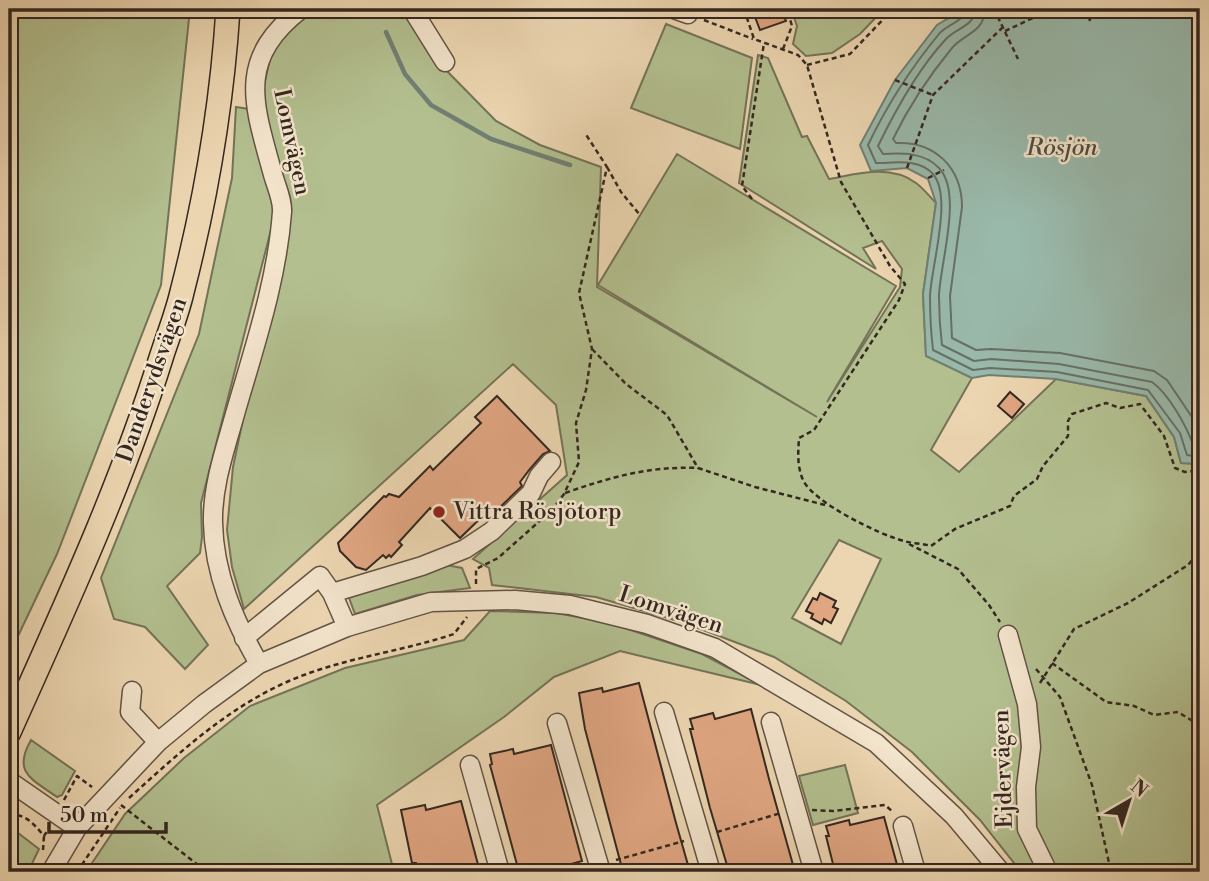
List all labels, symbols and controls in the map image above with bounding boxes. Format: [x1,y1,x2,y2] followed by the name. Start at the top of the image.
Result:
[267,86,317,198] street label: Lomvägen
[1025,133,1098,163] water label: Rösjön
[111,293,193,466] street label: Danderydsvägen
[452,498,622,526] place label: Vittra Rösjötorp
[431,504,447,520] marker: Vittra Rösjötorp
[615,580,727,640] street label: Lomvägen
[987,709,1019,829] street label: Ejdervägen
[1094,766,1164,836] north arrow
[1126,775,1152,803] text: N
[49,790,166,834] scale bar
[60,803,108,829] text: 50 m

